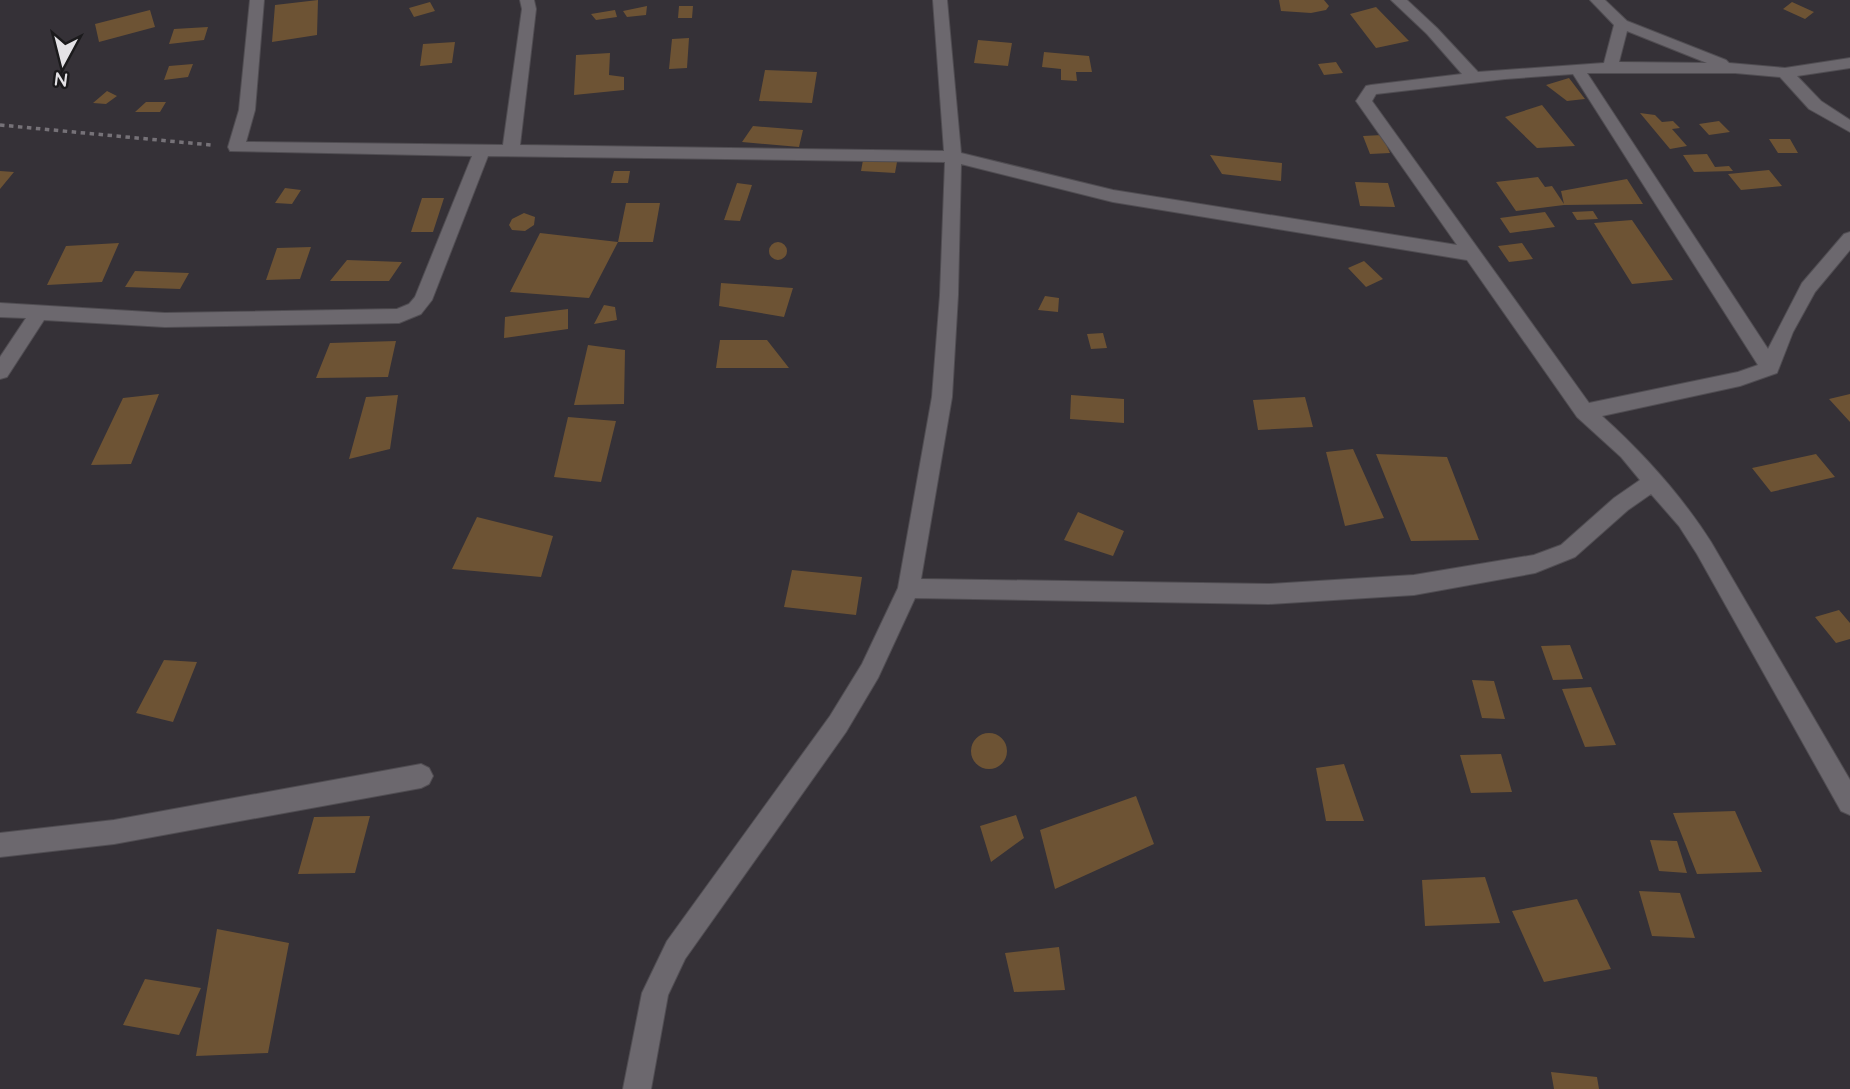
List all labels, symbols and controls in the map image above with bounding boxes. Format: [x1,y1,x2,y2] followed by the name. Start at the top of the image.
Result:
[28,28,98,98] north arrow
[53,67,69,93] text: N

